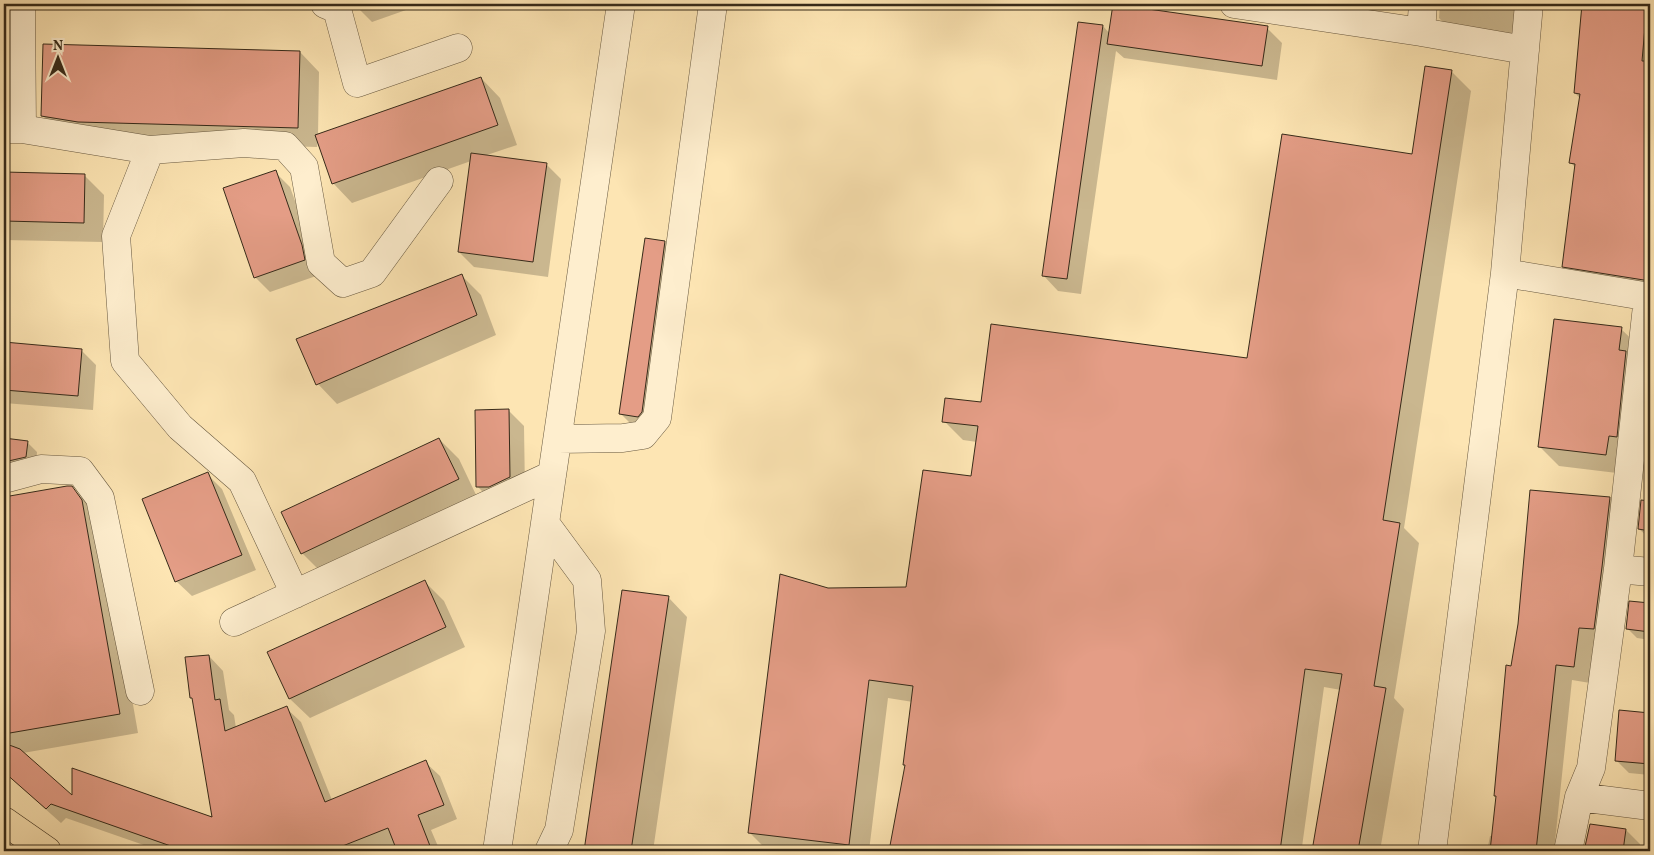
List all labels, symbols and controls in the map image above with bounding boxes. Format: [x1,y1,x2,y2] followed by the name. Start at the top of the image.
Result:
[32,32,82,82] north arrow
[53,37,63,56] text: N

